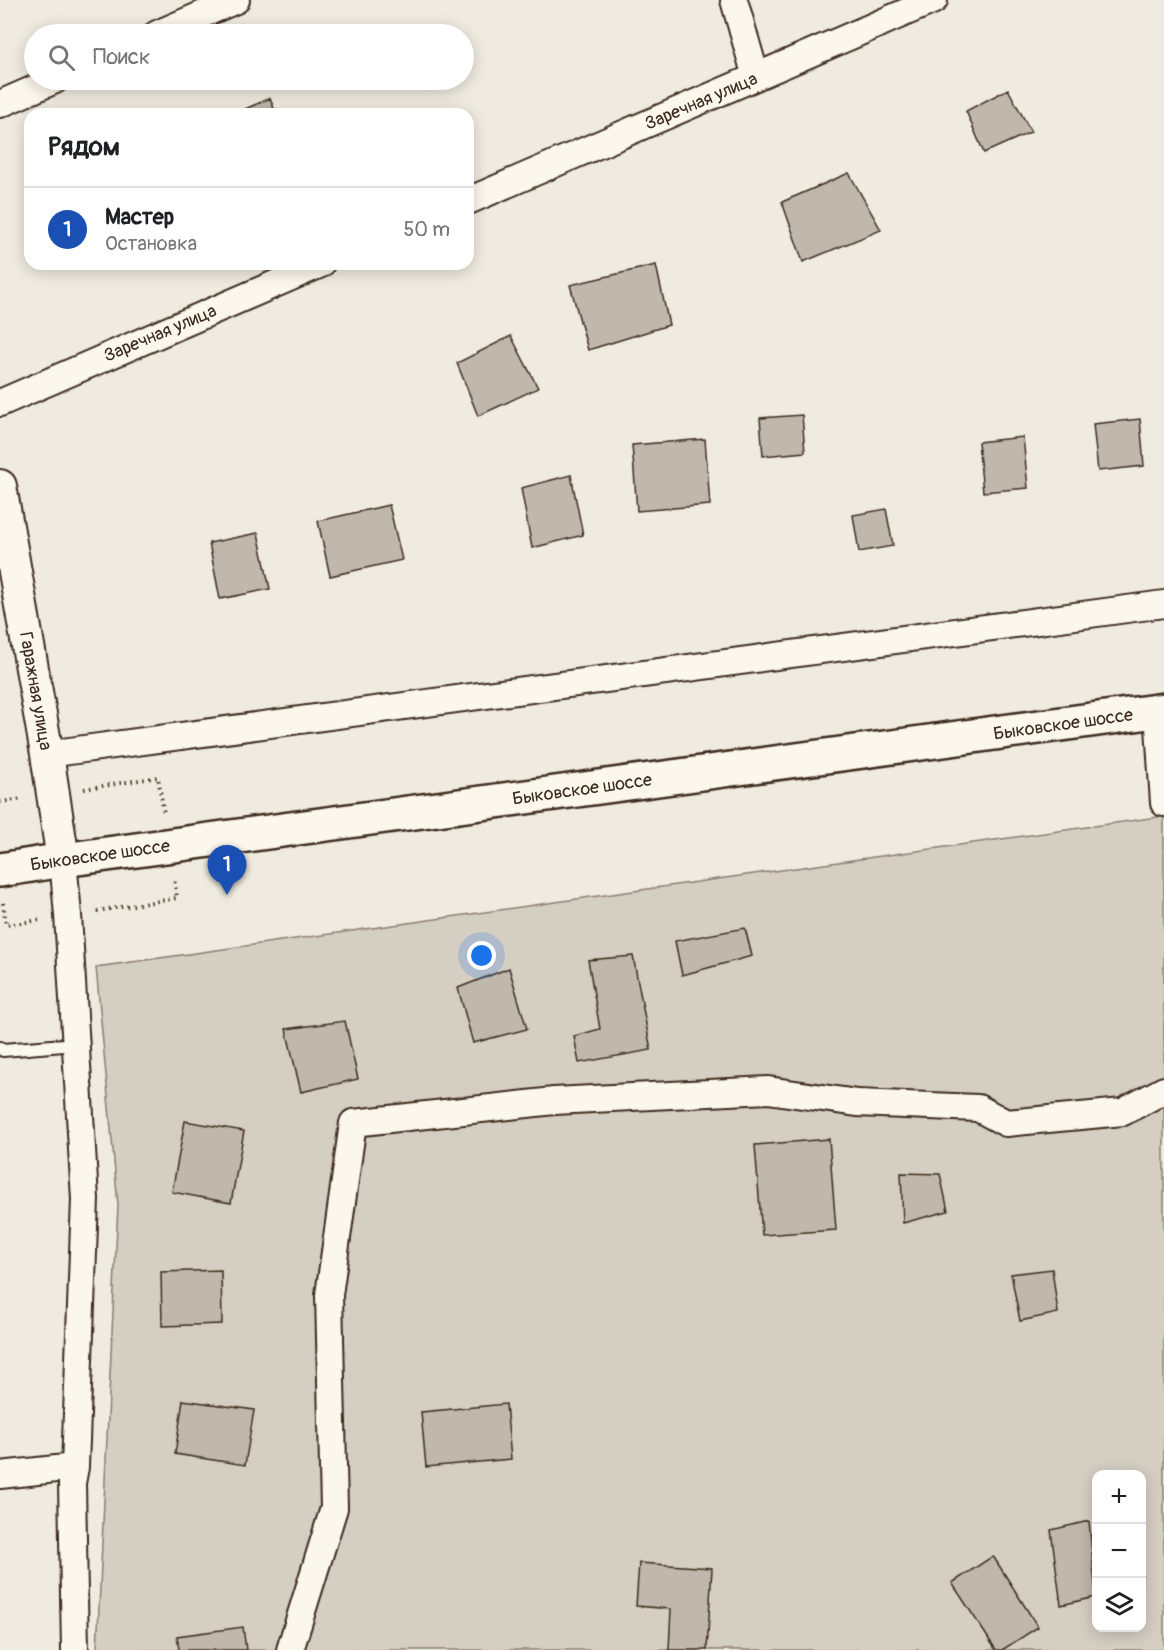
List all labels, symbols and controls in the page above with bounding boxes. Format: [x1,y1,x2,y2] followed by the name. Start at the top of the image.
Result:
[24,24,474,90] search box
[45,41,78,74] icon: search
[93,43,150,71] text: Поиск
[641,67,761,136] street label: Заречная улица
[48,131,120,163] text: Рядом
[105,203,174,231] text: Мастер
[64,217,71,242] text: 1
[403,217,450,242] text: 50 m
[105,231,197,256] text: Остановка
[100,299,220,368] street label: Заречная улица
[14,630,57,752] street label: Гаражная улица
[992,703,1134,746] street label: Быковское шоссе
[511,768,653,811] street label: Быковское шоссе
[29,834,171,877] street label: Быковское шоссе
[208,846,246,895] pin: 1
[467,941,496,970] your location
[1092,1470,1146,1632] map controls
[1092,1470,1146,1524] button: +
[1092,1524,1146,1578] button: −
[1092,1578,1146,1632] button: layers

